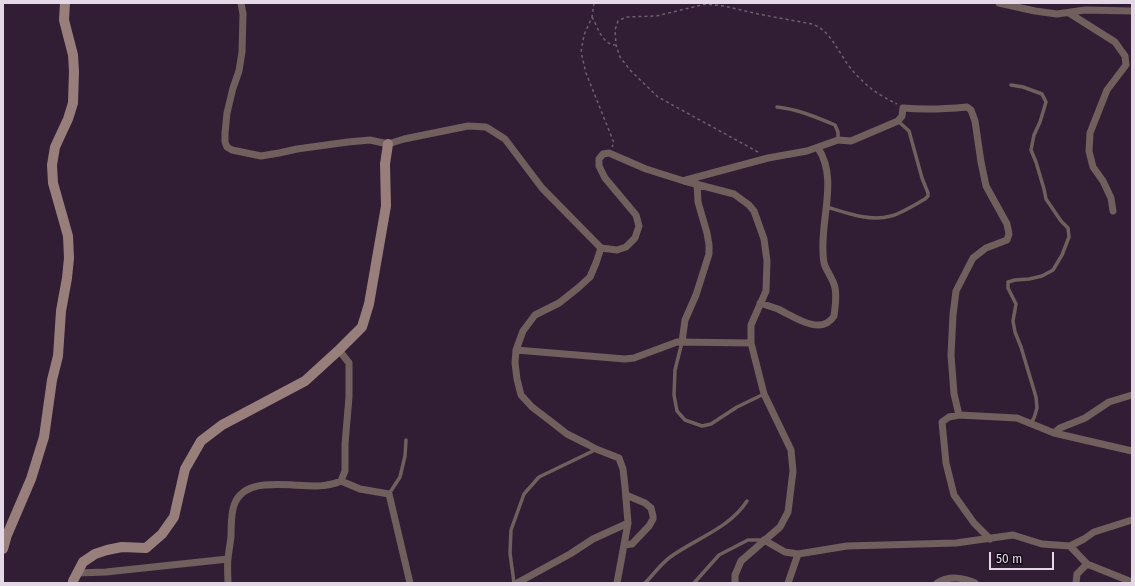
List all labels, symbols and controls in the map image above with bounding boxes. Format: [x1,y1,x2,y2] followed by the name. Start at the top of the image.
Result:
[991,544,1056,570] scale bar
[996,552,1022,566] text: 50 m

